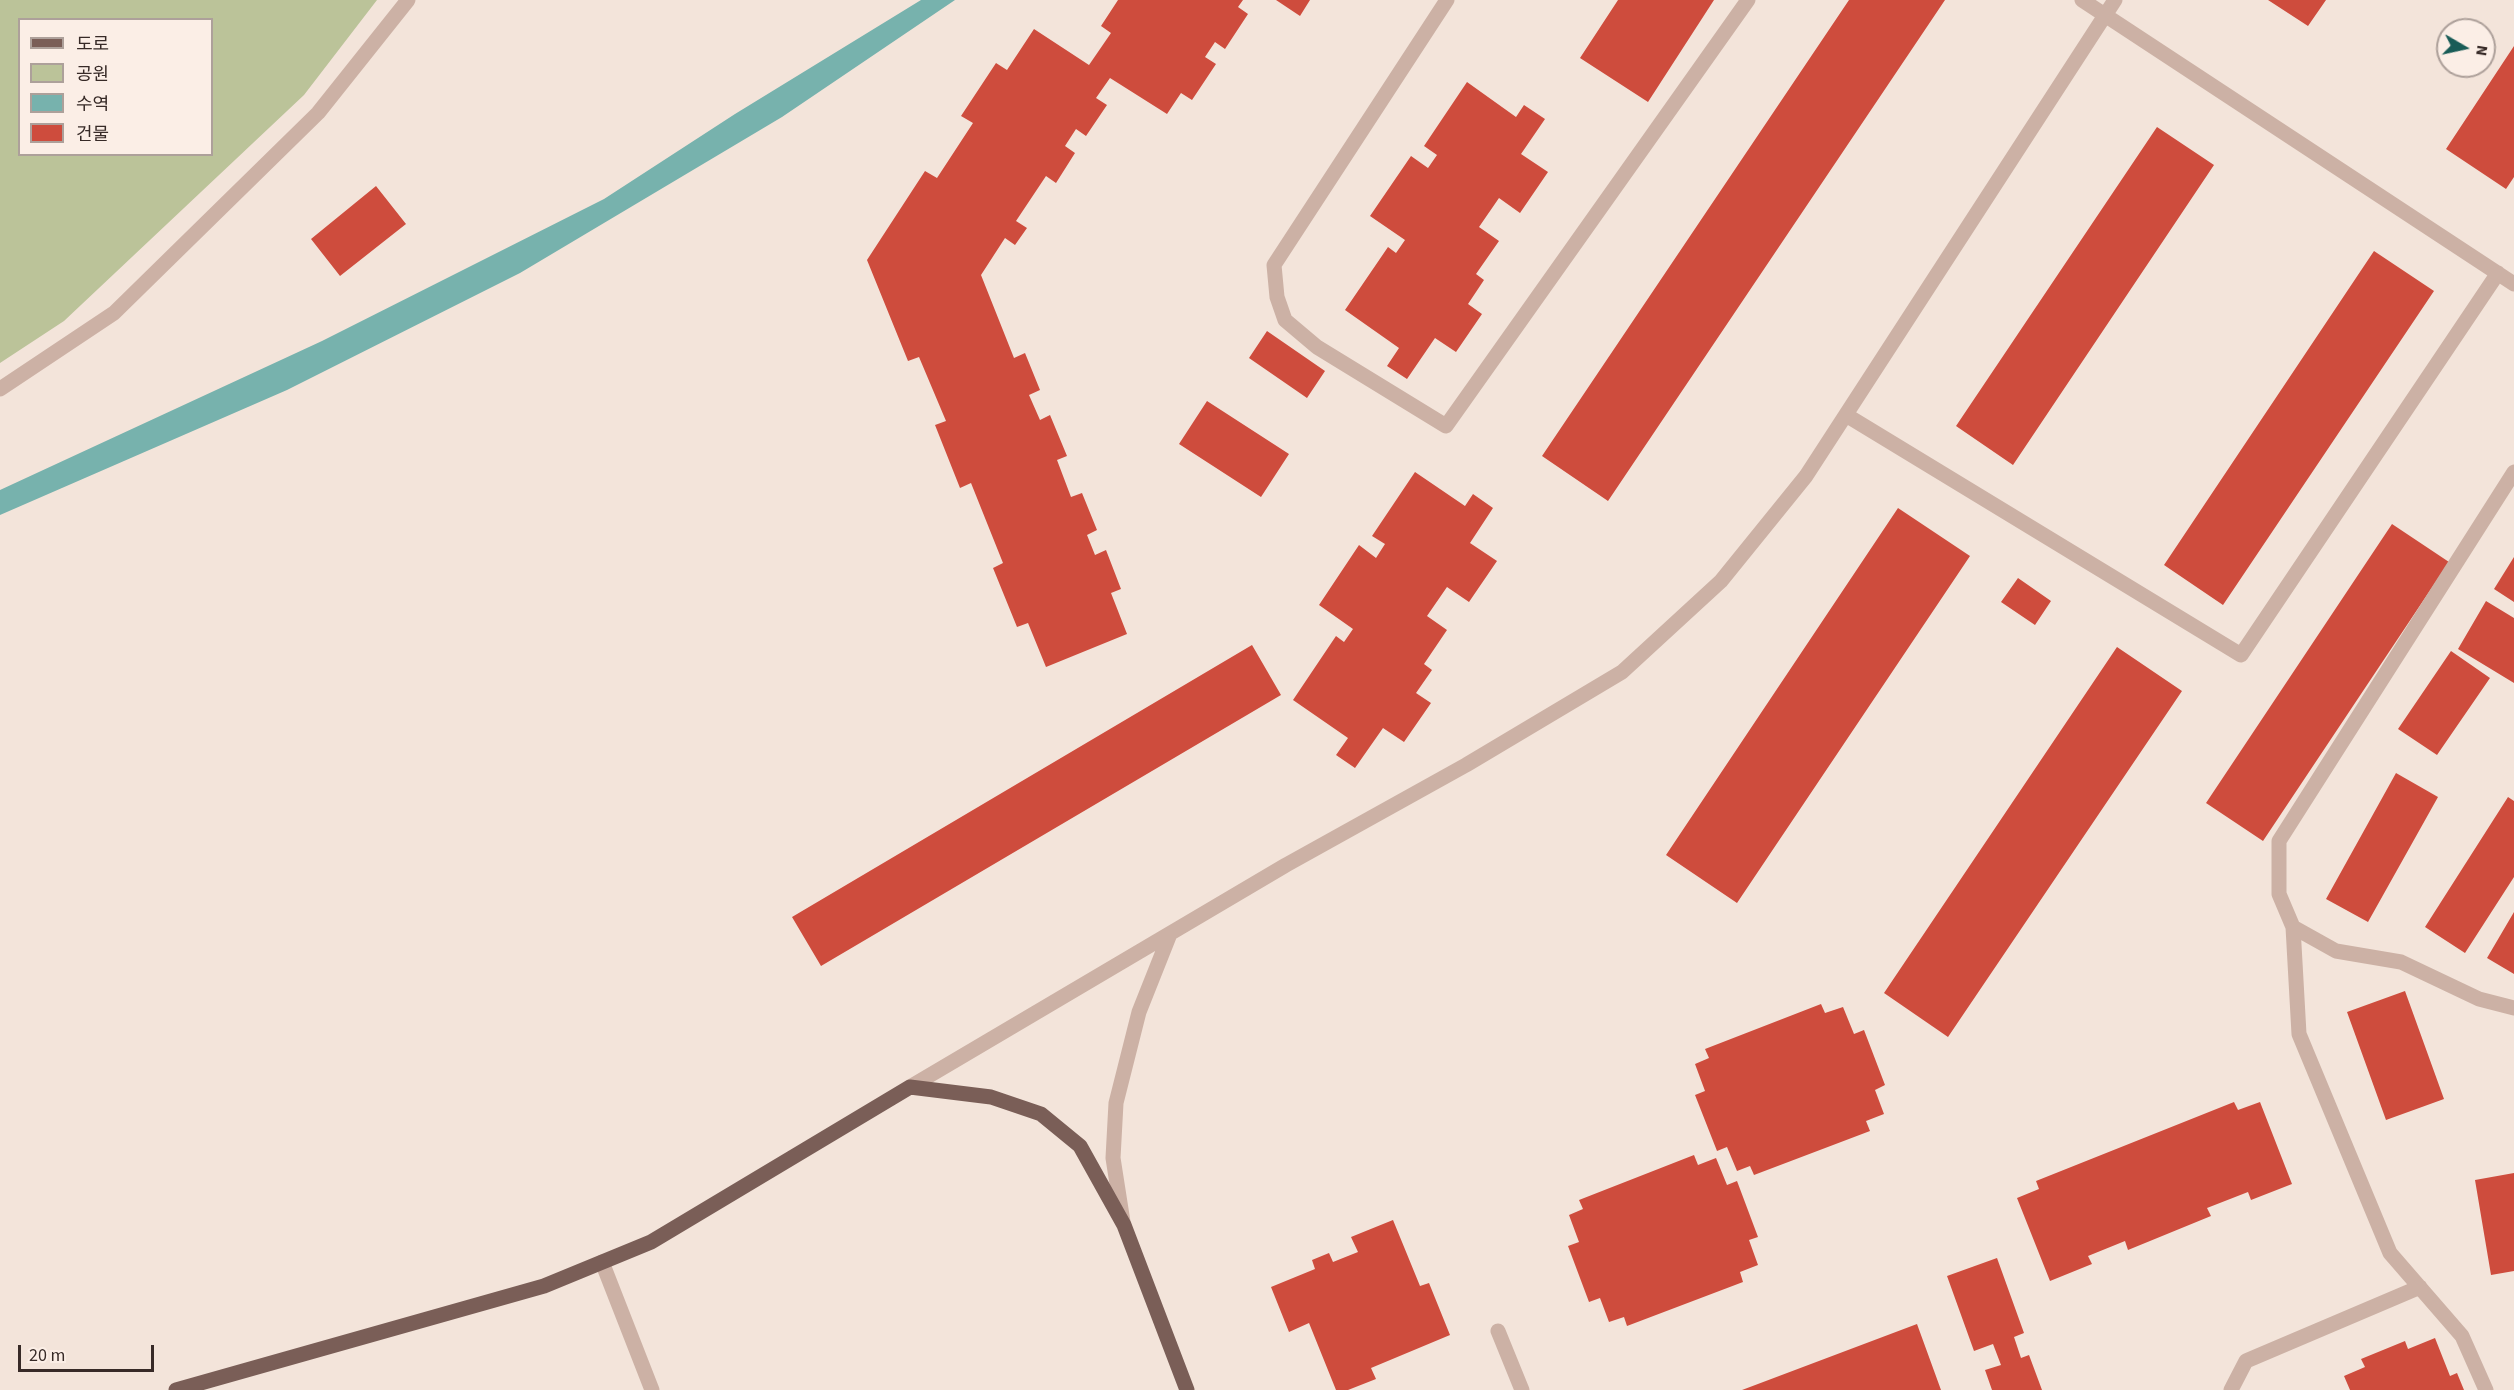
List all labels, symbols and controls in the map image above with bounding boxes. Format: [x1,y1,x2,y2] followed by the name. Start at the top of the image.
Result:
[18,18,213,156] legend
[2436,18,2496,78] north arrow
[76,32,109,57] text: 도로
[2470,44,2494,57] text: N
[76,62,109,87] text: 공원
[76,92,109,117] text: 수역
[76,122,109,147] text: 건물
[21,1333,158,1371] scale bar
[29,1343,65,1368] text: 20 m

